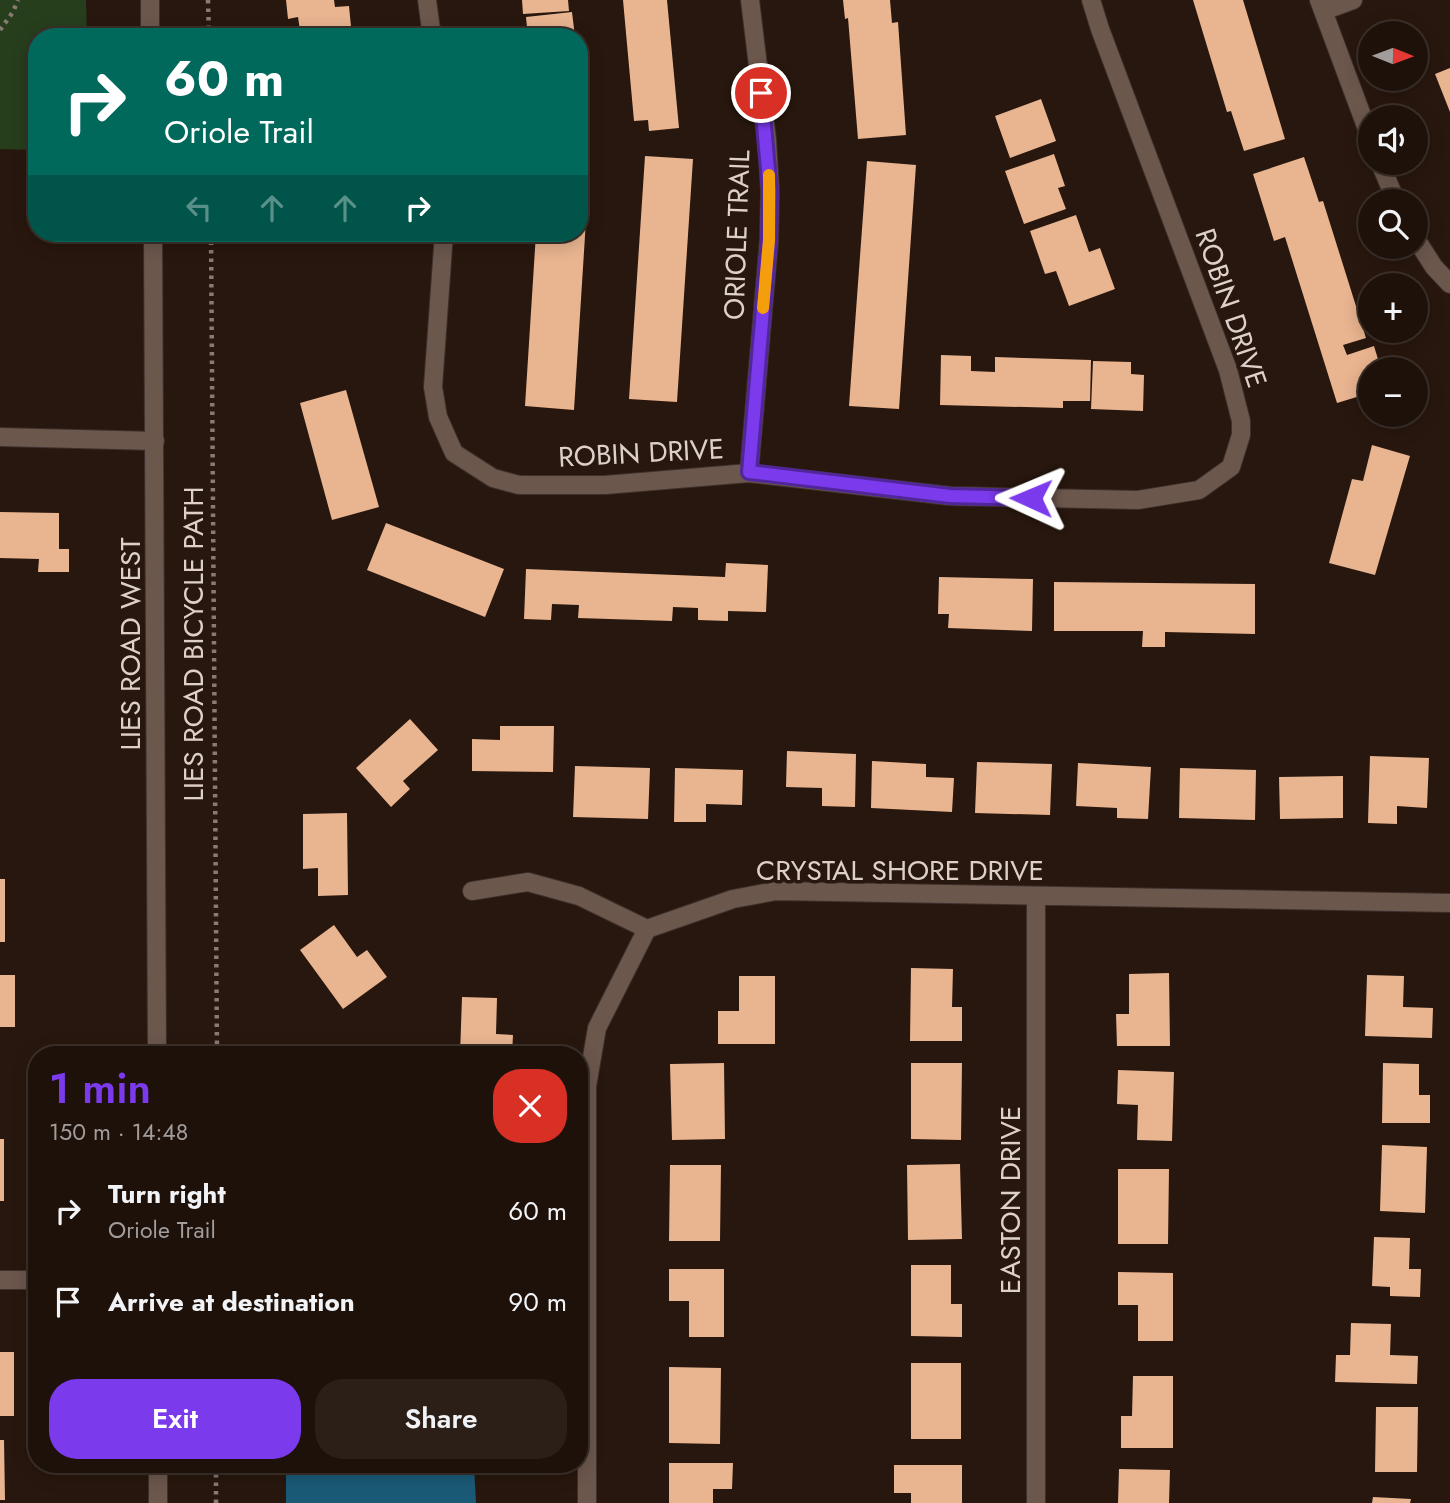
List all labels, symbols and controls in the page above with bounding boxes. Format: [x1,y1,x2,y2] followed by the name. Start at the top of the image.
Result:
[1358,21,1428,91] north arrow
[1358,21,1428,427] map controls
[164,44,284,114] text: 60 m
[49,56,140,147] icon: right
[731,63,791,123] pin
[742,74,780,112] icon: arrive
[1358,105,1428,175] button: sound
[164,109,314,155] text: Oriole Trail
[714,149,760,321] street label: ORIOLE TRAIL
[180,189,218,227] icon: left
[253,189,291,227] icon: ahead
[326,189,364,227] icon: ahead
[399,189,437,227] icon: right
[1358,189,1428,259] button: search
[1185,223,1277,393] street label: ROBIN DRIVE
[1358,273,1428,343] button: +
[1358,357,1428,427] button: −
[557,428,725,478] street label: ROBIN DRIVE
[994,461,1068,535] position arrow
[173,486,214,802] street label: LIES ROAD BICYCLE PATH
[110,538,151,750] street label: LIES ROAD WEST
[756,850,1044,891] street label: CRYSTAL SHORE DRIVE
[49,1058,151,1119] text: 1 min
[493,1069,567,1143] button: close
[990,1106,1031,1294] street label: EASTON DRIVE
[49,1115,188,1149] text: 150 m · 14:48
[108,1175,226,1213] text: Turn right
[49,1192,87,1230] icon: right
[508,1192,567,1230] text: 60 m
[108,1213,216,1247] text: Oriole Trail
[49,1283,87,1321] icon: arrive
[108,1283,355,1321] text: Arrive at destination
[508,1283,567,1321] text: 90 m
[49,1379,301,1459] button: Exit
[315,1379,567,1459] button: Share

